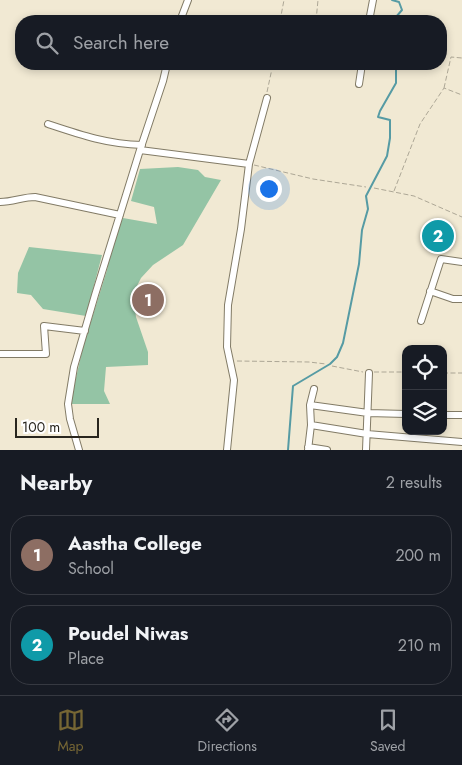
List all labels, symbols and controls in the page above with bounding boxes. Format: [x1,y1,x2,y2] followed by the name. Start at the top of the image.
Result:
[15,15,447,70] search box
[33,29,61,57] icon: search
[73,29,169,56] text: Search here
[256,176,282,202] your location
[422,217,454,255] pin: 2
[132,281,164,319] pin: 1
[402,345,447,435] map controls
[402,345,447,390] button: locate
[402,390,447,435] button: layers
[15,415,99,438] scale bar
[22,417,60,437] text: 100 m
[20,468,92,498] text: Nearby
[386,471,442,494] text: 2 results
[68,530,202,557] text: Aastha College
[33,544,41,567] text: 1
[395,544,441,567] text: 200 m
[68,557,114,580] text: School
[68,620,189,647] text: Poudel Niwas
[32,634,42,657] text: 2
[398,634,441,657] text: 210 m
[68,647,104,670] text: Place
[57,706,85,756] tab: Map
[198,706,257,756] tab: Directions
[370,706,405,756] tab: Saved

